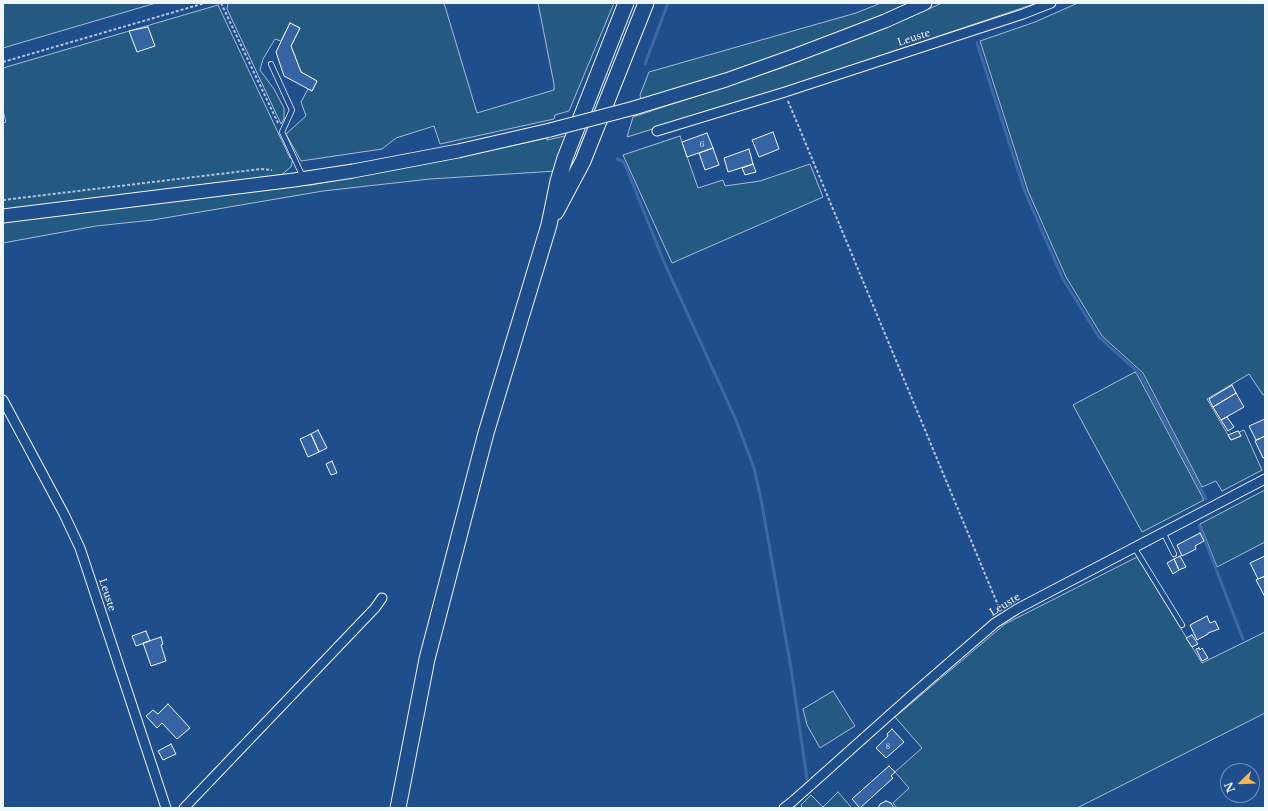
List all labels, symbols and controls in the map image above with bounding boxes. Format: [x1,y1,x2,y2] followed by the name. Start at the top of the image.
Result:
[896,27,932,49] street label: Leuste
[699,140,705,150] house number: 6
[96,577,118,613] street label: Leuste
[988,591,1022,619] street label: Leuste
[886,742,890,752] house number: 8
[1220,763,1260,803] north arrow
[1221,780,1238,795] text: N

